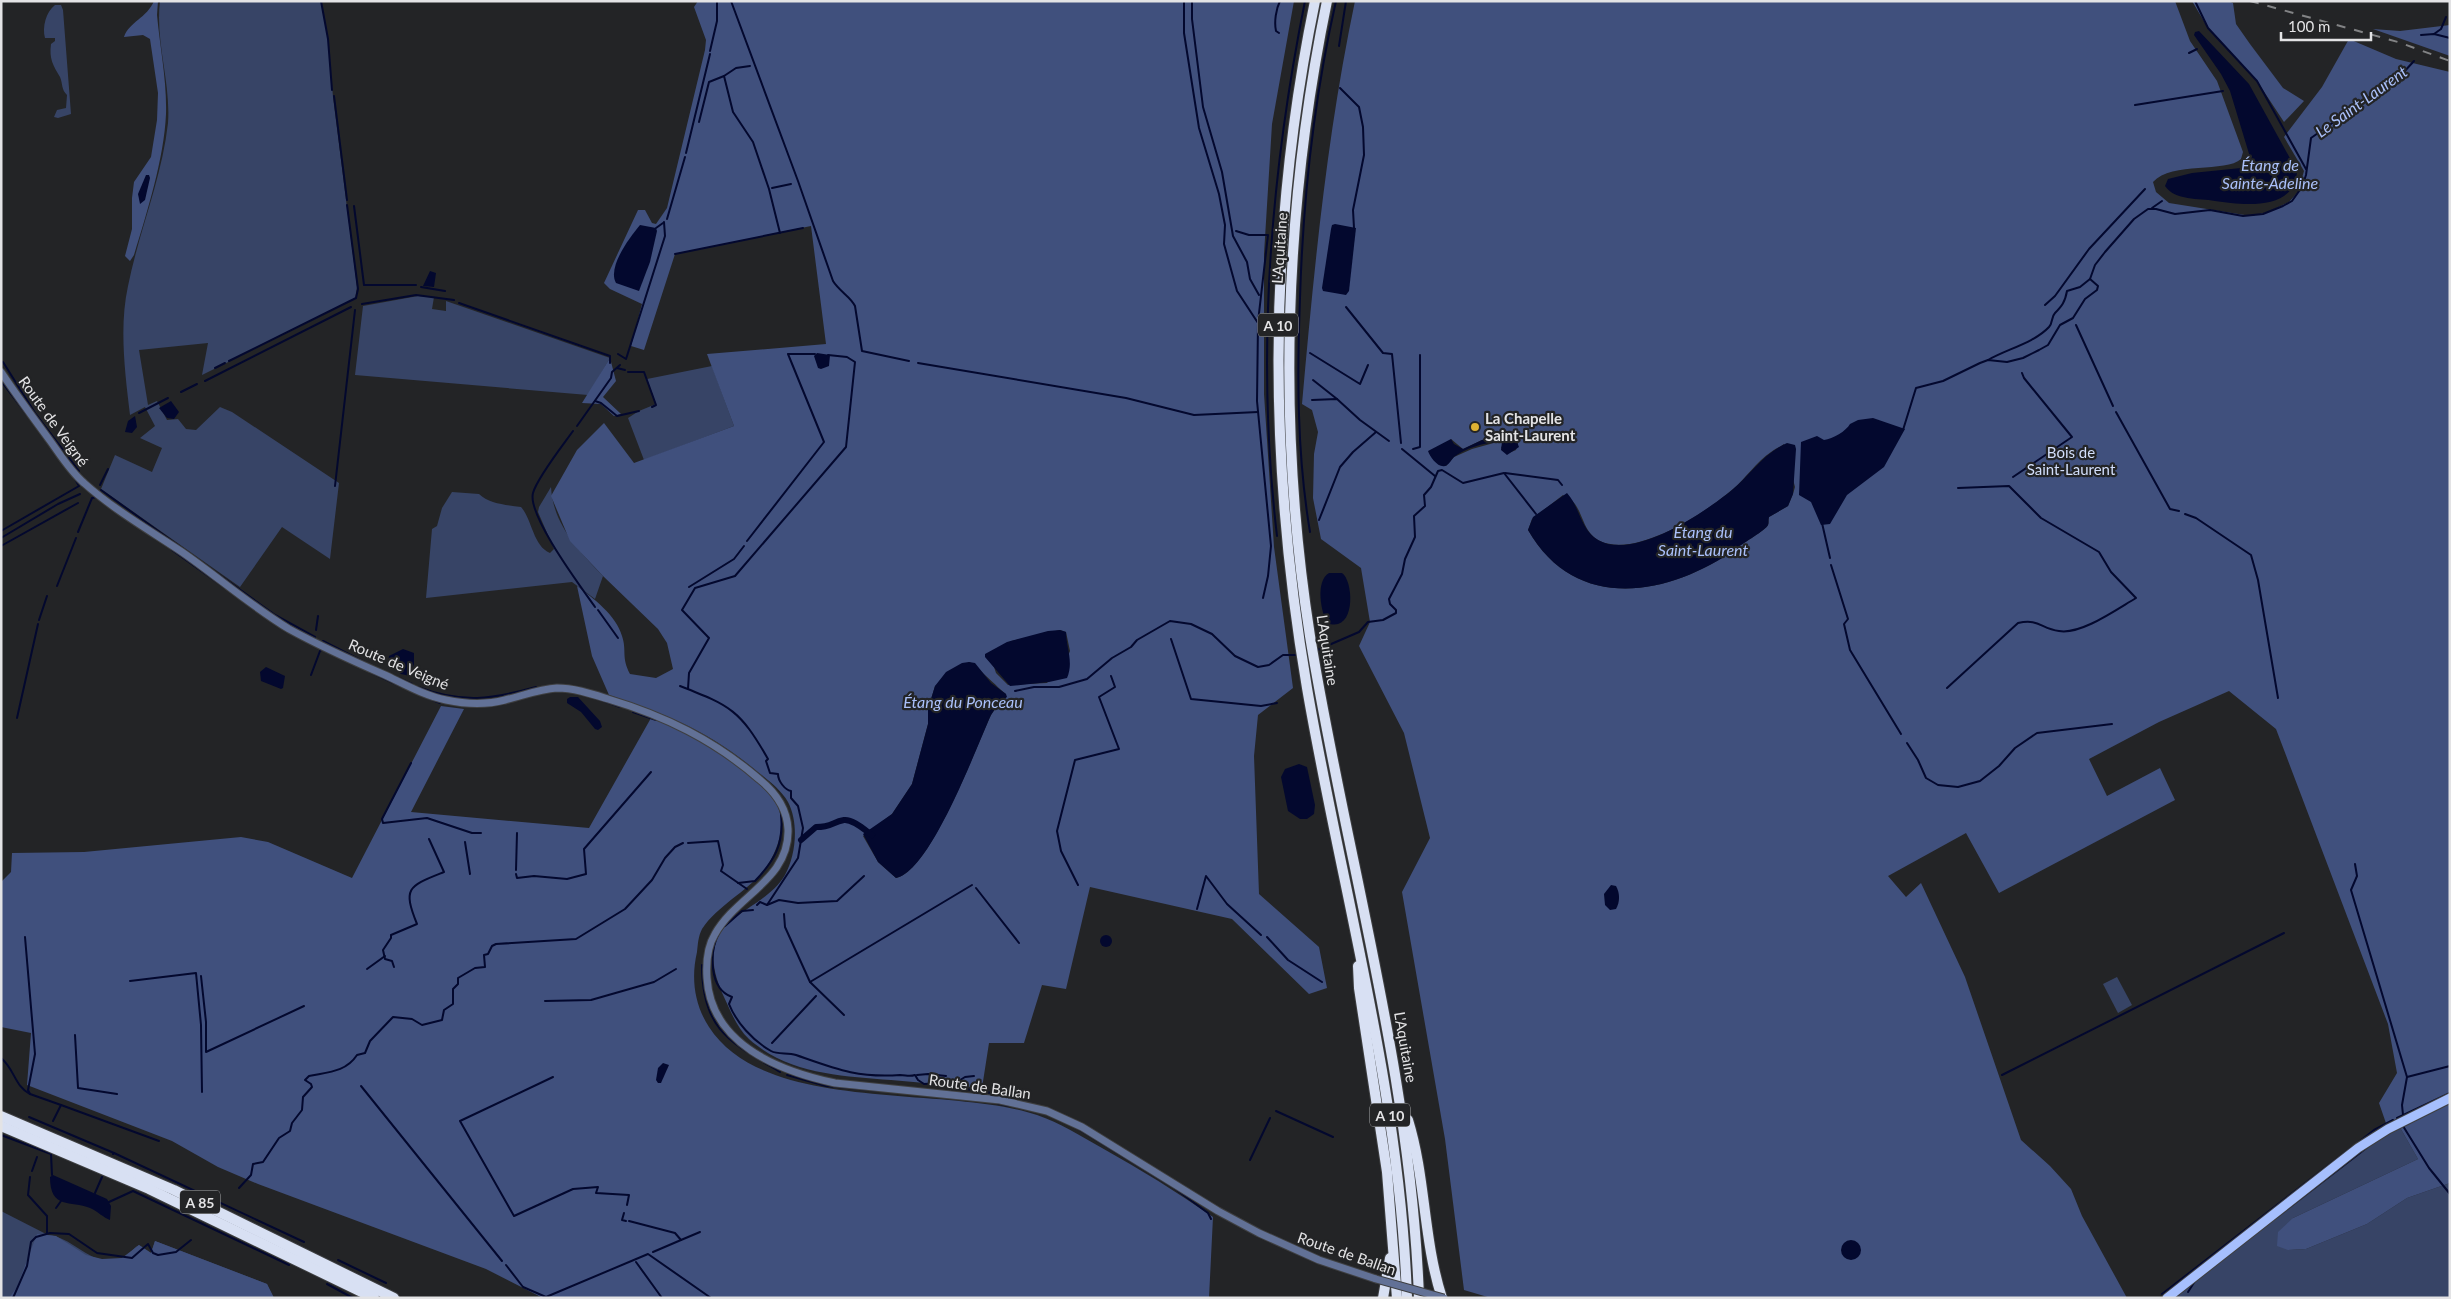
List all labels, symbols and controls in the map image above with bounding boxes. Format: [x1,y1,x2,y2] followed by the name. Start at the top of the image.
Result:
[2281,10,2371,42] scale bar
[2288,17,2330,35] text: 100 m
[2311,61,2411,141] water label: Le Saint-Laurent
[2222,155,2318,192] water label: Étang de Sainte-Adeline
[1268,212,1290,284] street label: L'Aquitaine
[1258,314,1298,336] road number: A 10
[15,372,93,470] street label: Route de Veigné
[1485,409,1576,444] place label: La Chapelle Saint-Laurent
[1469,421,1481,433] marker: La Chapelle Saint-Laurent
[2027,443,2116,478] park label: Bois de Saint-Laurent
[1658,522,1748,559] water label: Étang du Saint-Laurent
[1314,613,1342,687] street label: L'Aquitaine
[346,635,452,693] street label: Route de Veigné
[903,692,1023,711] water label: Étang du Ponceau
[1391,1010,1421,1084] street label: L'Aquitaine
[928,1070,1032,1102] street label: Route de Ballan
[1370,1104,1410,1126] road number: A 10
[180,1190,220,1214] road number: A 85
[1295,1228,1399,1278] street label: Route de Ballan

